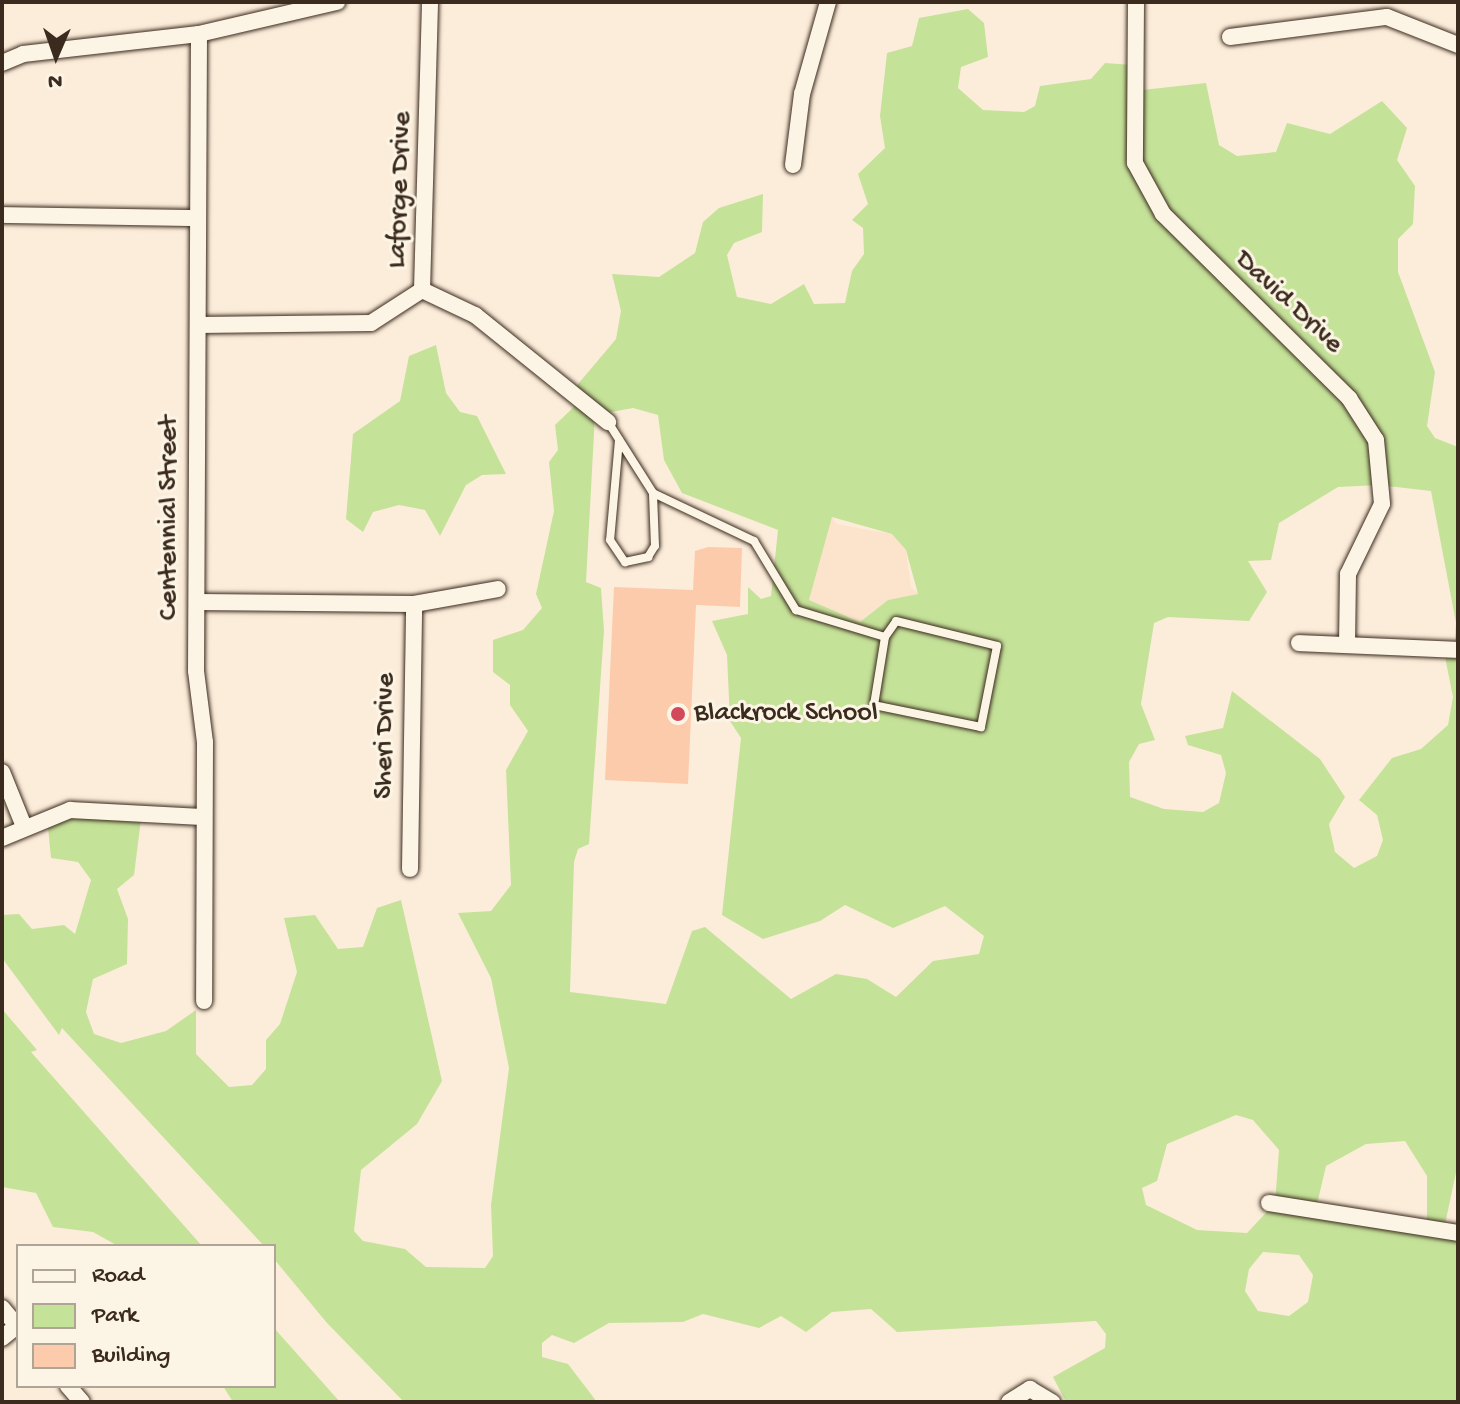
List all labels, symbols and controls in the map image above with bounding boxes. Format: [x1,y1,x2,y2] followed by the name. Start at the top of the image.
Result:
[16,16,96,96] north arrow
[48,67,63,93] text: N
[381,111,421,269] street label: Laforge Drive
[1227,244,1349,362] street label: David Drive
[153,416,187,620] street label: Centennial Street
[368,673,404,799] street label: Sheri Drive
[694,697,878,731] place label: Blackrock School
[669,705,687,723] marker: Blackrock School
[16,1244,276,1388] legend
[92,1262,144,1291] text: Road
[92,1302,138,1331] text: Park
[92,1342,170,1371] text: Building

